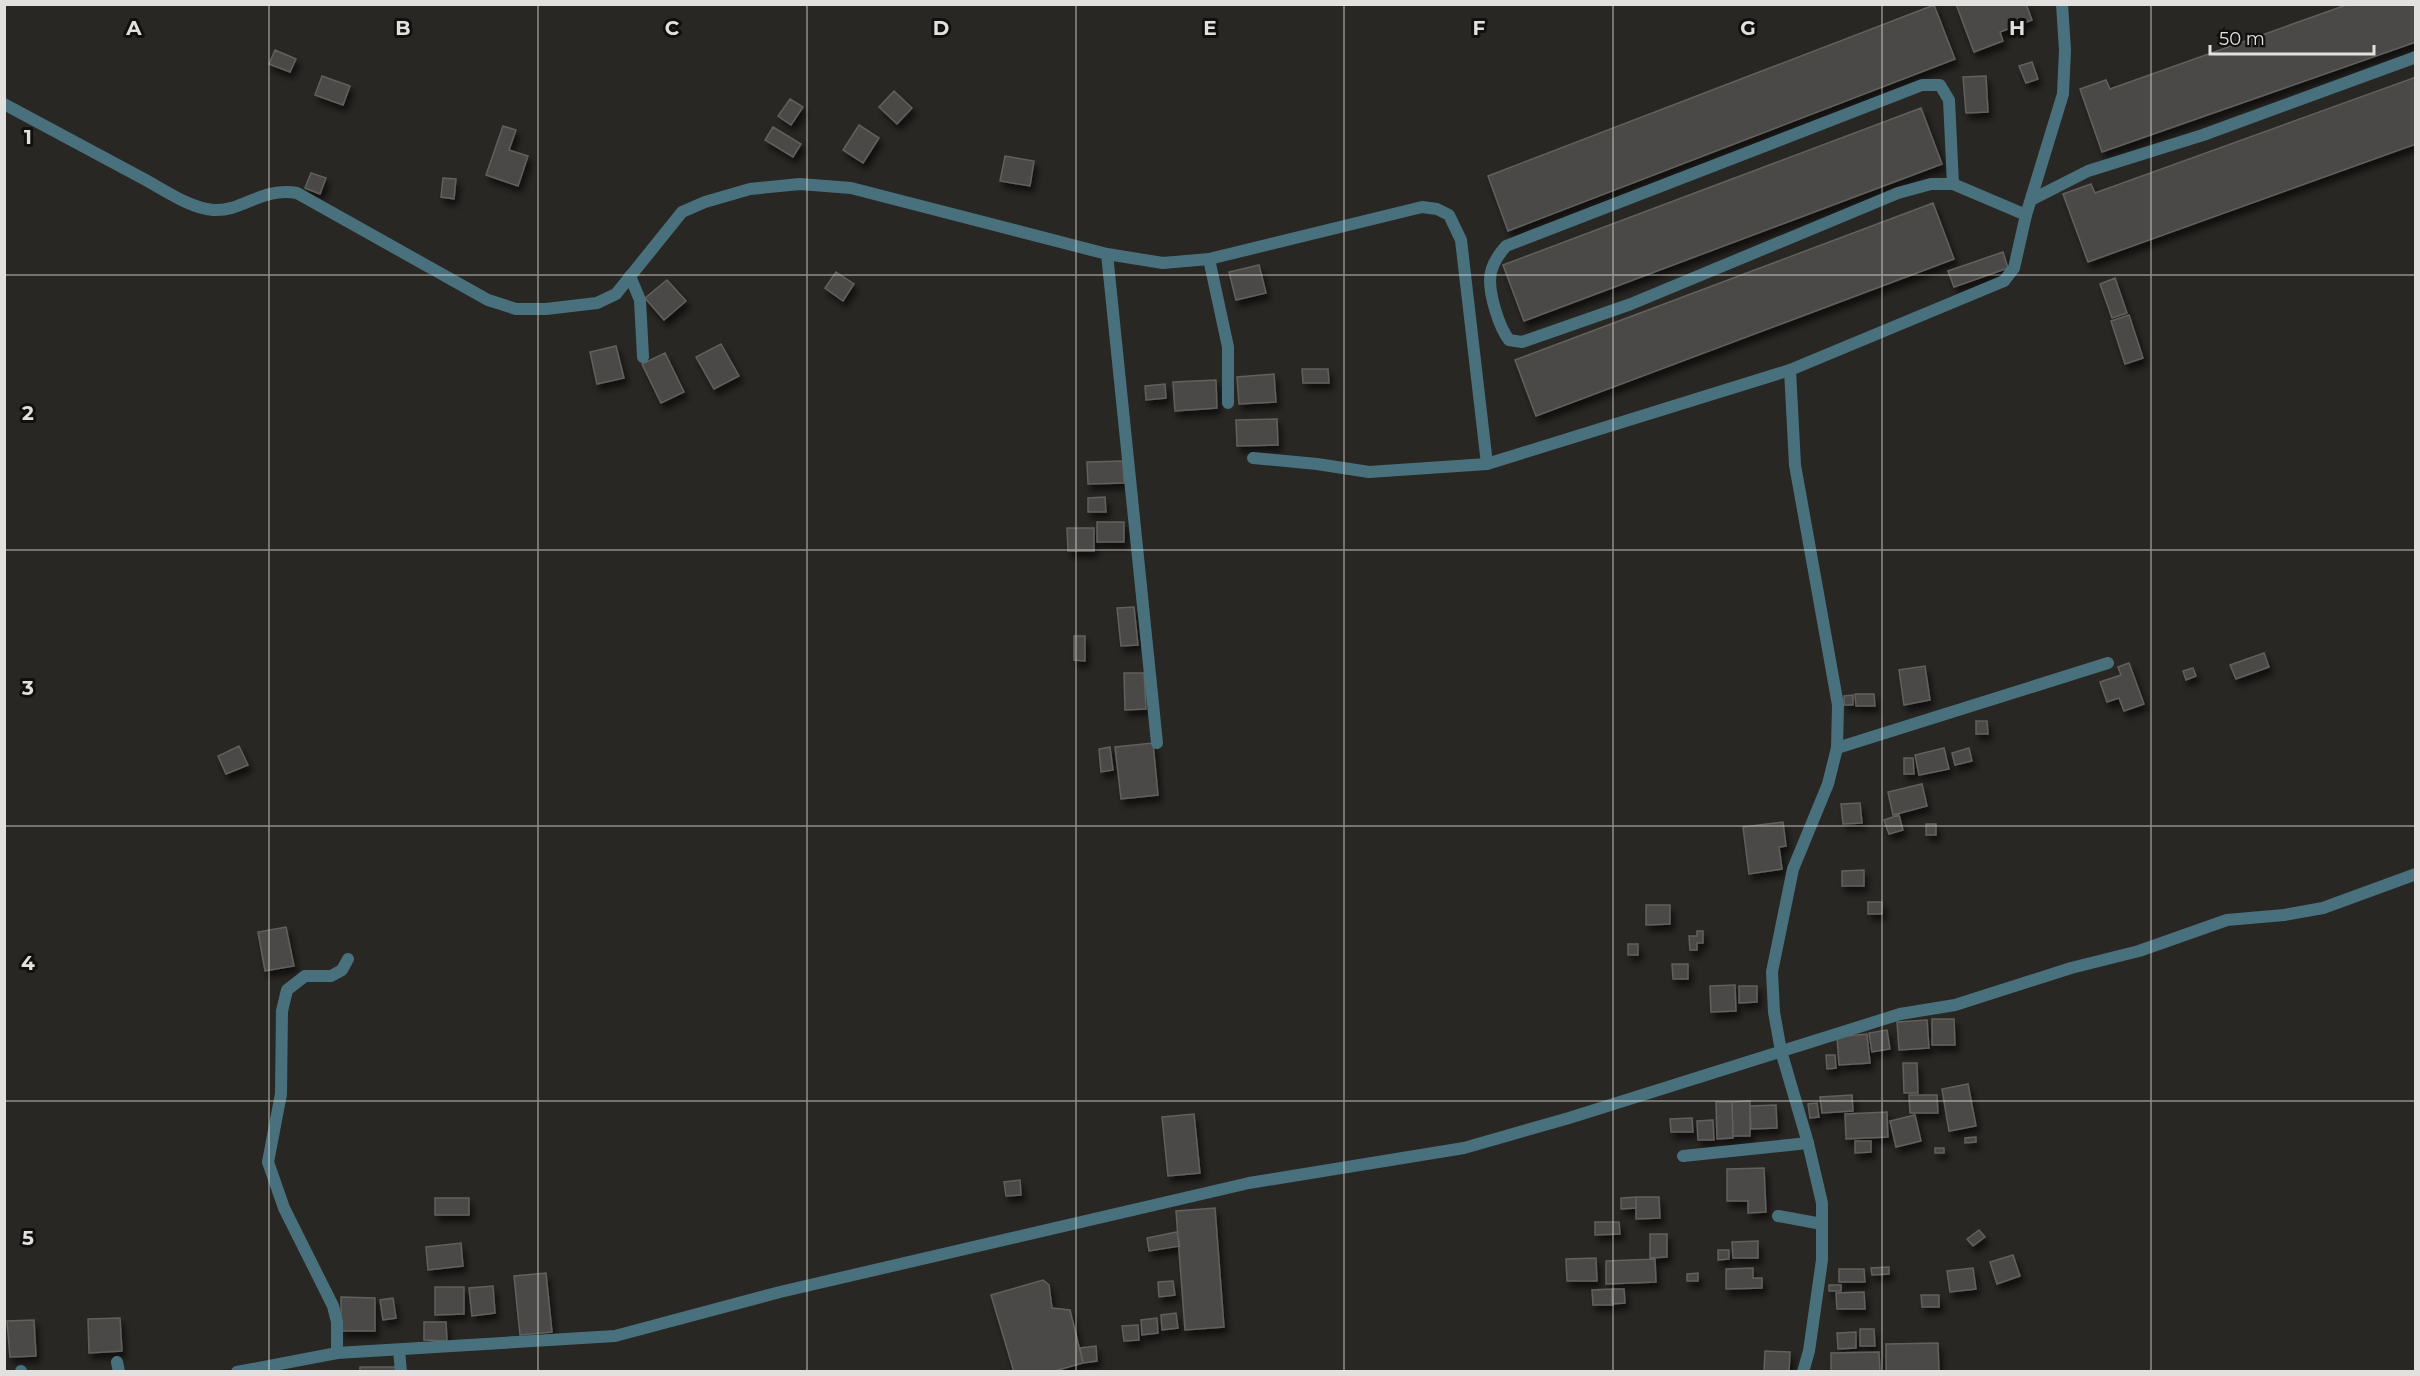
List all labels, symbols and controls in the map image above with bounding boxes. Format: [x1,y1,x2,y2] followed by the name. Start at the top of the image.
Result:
[125,16,142,40] text: A
[395,16,411,40] text: B
[665,16,680,40] text: C
[933,16,949,40] text: D
[1203,16,1217,40] text: E
[1473,16,1486,40] text: F
[1740,16,1756,40] text: G
[2009,16,2025,40] text: H
[2210,18,2374,56] scale bar
[2219,28,2265,50] text: 50 m
[24,125,32,149] text: 1
[22,401,34,425] text: 2
[21,676,34,700] text: 3
[21,951,35,975] text: 4
[22,1226,34,1250] text: 5

